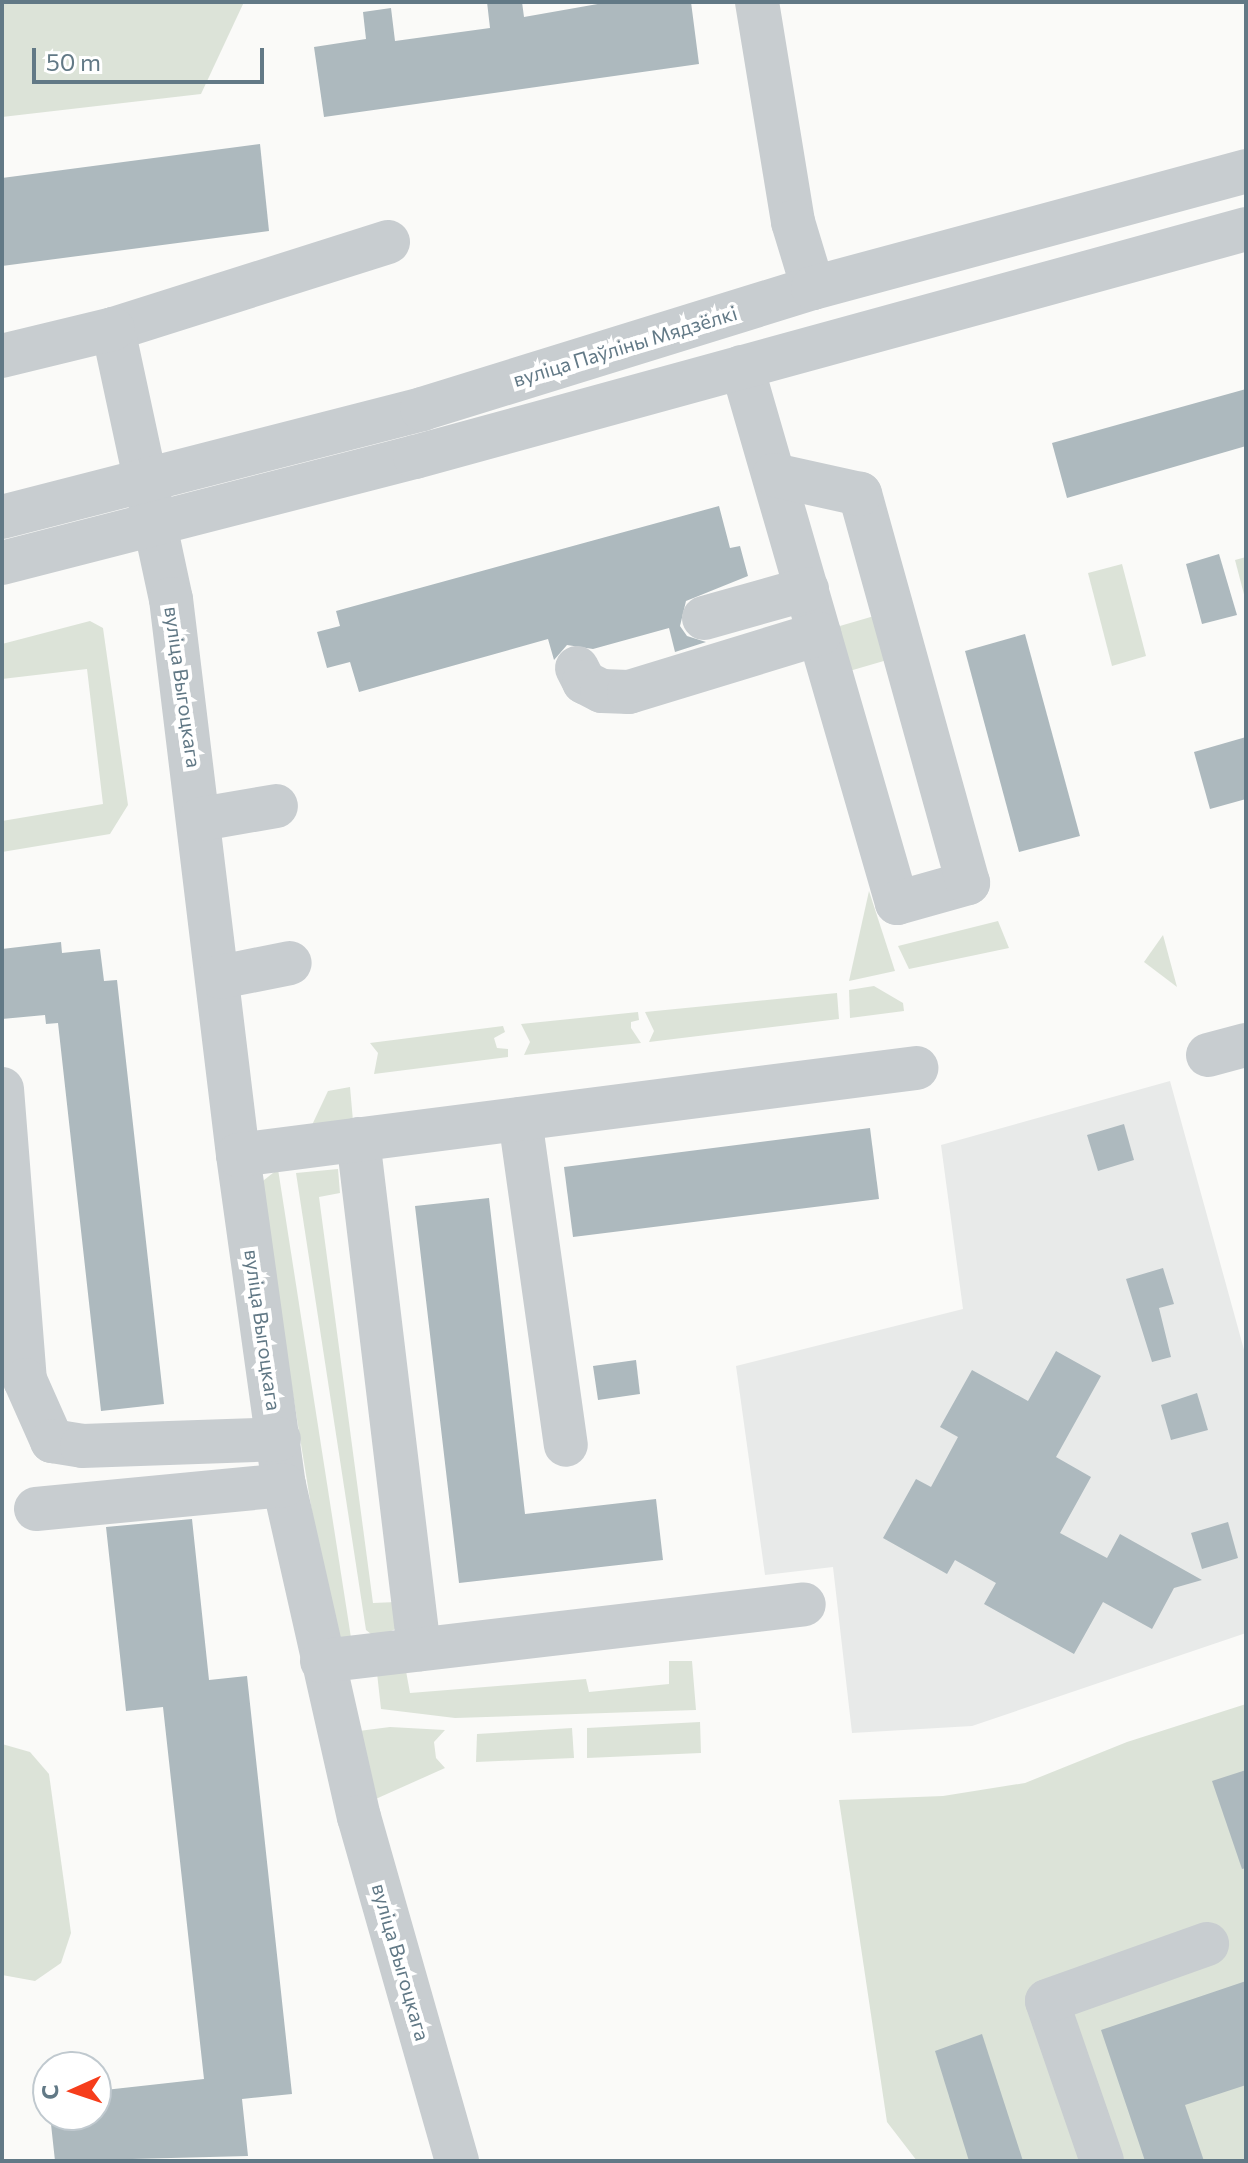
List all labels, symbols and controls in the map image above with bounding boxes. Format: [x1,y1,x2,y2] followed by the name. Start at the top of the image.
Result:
[36,32,268,82] scale bar
[46,47,101,76] text: 50 m
[510,300,740,392] street label: вуліца Паўліны Мядзёлкі
[160,605,206,769] street label: вуліца Выгоцкага
[240,1248,286,1412] street label: вуліца Выгоцкага
[367,1881,435,2043] street label: вуліца Выгоцкага
[32,2051,112,2131] north arrow
[36,2084,63,2100] text: С

